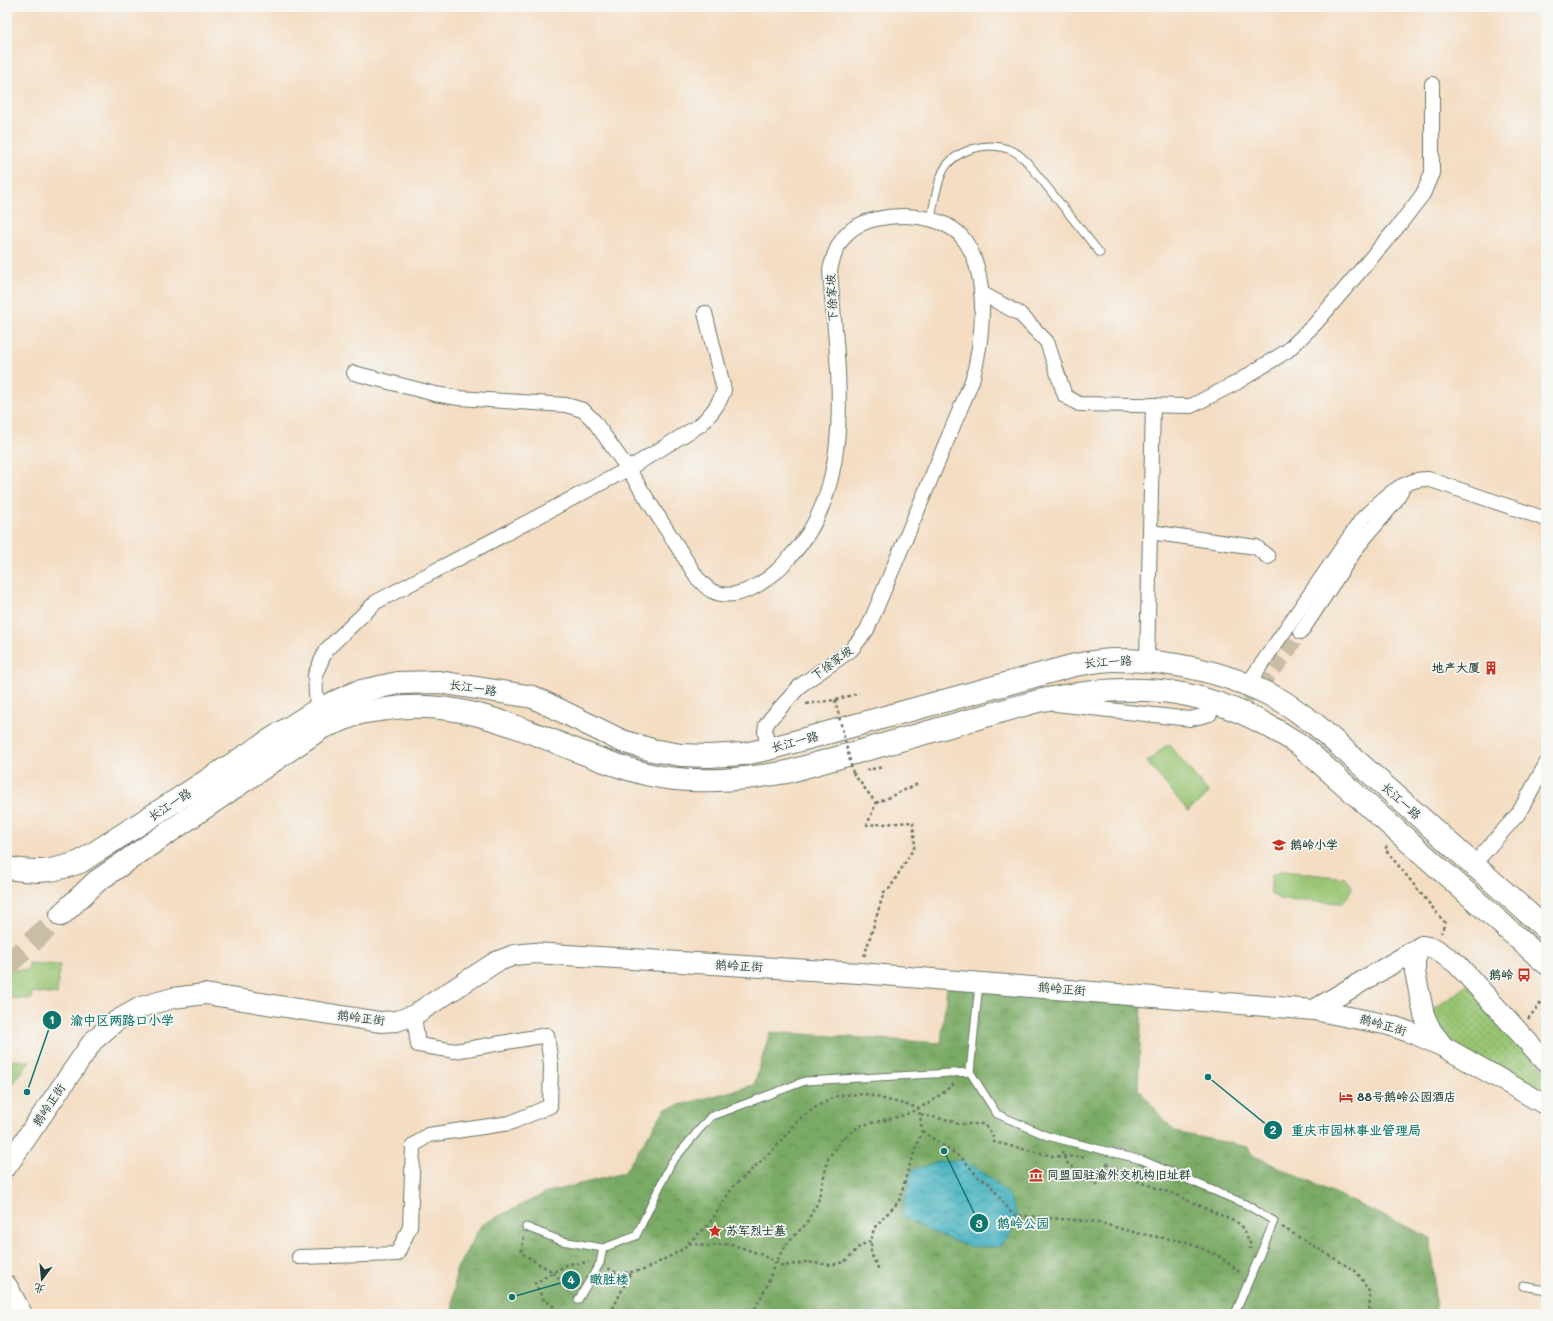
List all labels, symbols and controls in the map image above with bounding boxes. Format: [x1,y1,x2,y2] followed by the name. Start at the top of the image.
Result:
[822,274,840,322] street label: 下徐家坡
[807,642,856,683] street label: 下徐家坡
[1084,652,1132,670] street label: 长江一路
[1432,659,1480,675] place label: 地产大厦
[1483,660,1499,676] building icon: 地产大厦
[448,675,498,699] street label: 长江一路
[769,727,820,755] street label: 长江一路
[1378,778,1425,822] street label: 长江一路
[145,784,194,824] street label: 长江一路
[1290,836,1338,852] place label: 鹅岭小学
[1271,837,1287,853] school or university icon: 鹅岭小学
[715,956,763,974] street label: 鹅岭正街
[1489,966,1514,982] place label: 鹅岭
[1516,967,1532,983] bus stop icon: 鹅岭
[1037,978,1087,998] street label: 鹅岭正街
[336,1006,386,1028] street label: 鹅岭正街
[42,1008,182,1033] callout: 渝中区两路口小学
[1358,1010,1409,1038] street label: 鹅岭正街
[49,1011,55,1027] text: 1
[70,1011,174,1028] text: 渝中区两路口小学
[28,1080,68,1129] street label: 鹅岭正街
[1357,1088,1456,1104] place label: 88号鹅岭公园酒店
[1338,1089,1354,1105] hotel icon: 88号鹅岭公园酒店
[1263,1118,1429,1143] callout: 重庆市园林事业管理局
[1270,1121,1277,1137] text: 2
[1291,1121,1421,1138] text: 重庆市园林事业管理局
[1047,1166,1191,1182] place label: 同盟国驻渝外交机构旧址群
[1028,1167,1044,1183] museum icon: 同盟国驻渝外交机构旧址群
[969,1211,1057,1236] callout: 鹅岭公园
[997,1214,1049,1231] text: 鹅岭公园
[975,1215,983,1231] text: 3
[726,1222,786,1238] place label: 苏军烈士墓
[707,1223,723,1239] place icon: 苏军烈士墓
[22,1259,62,1299] north arrow
[561,1267,636,1292] callout: 瞰胜楼
[589,1270,629,1287] text: 瞰胜楼
[567,1271,575,1287] text: 4
[32,1280,46,1298] text: 北

